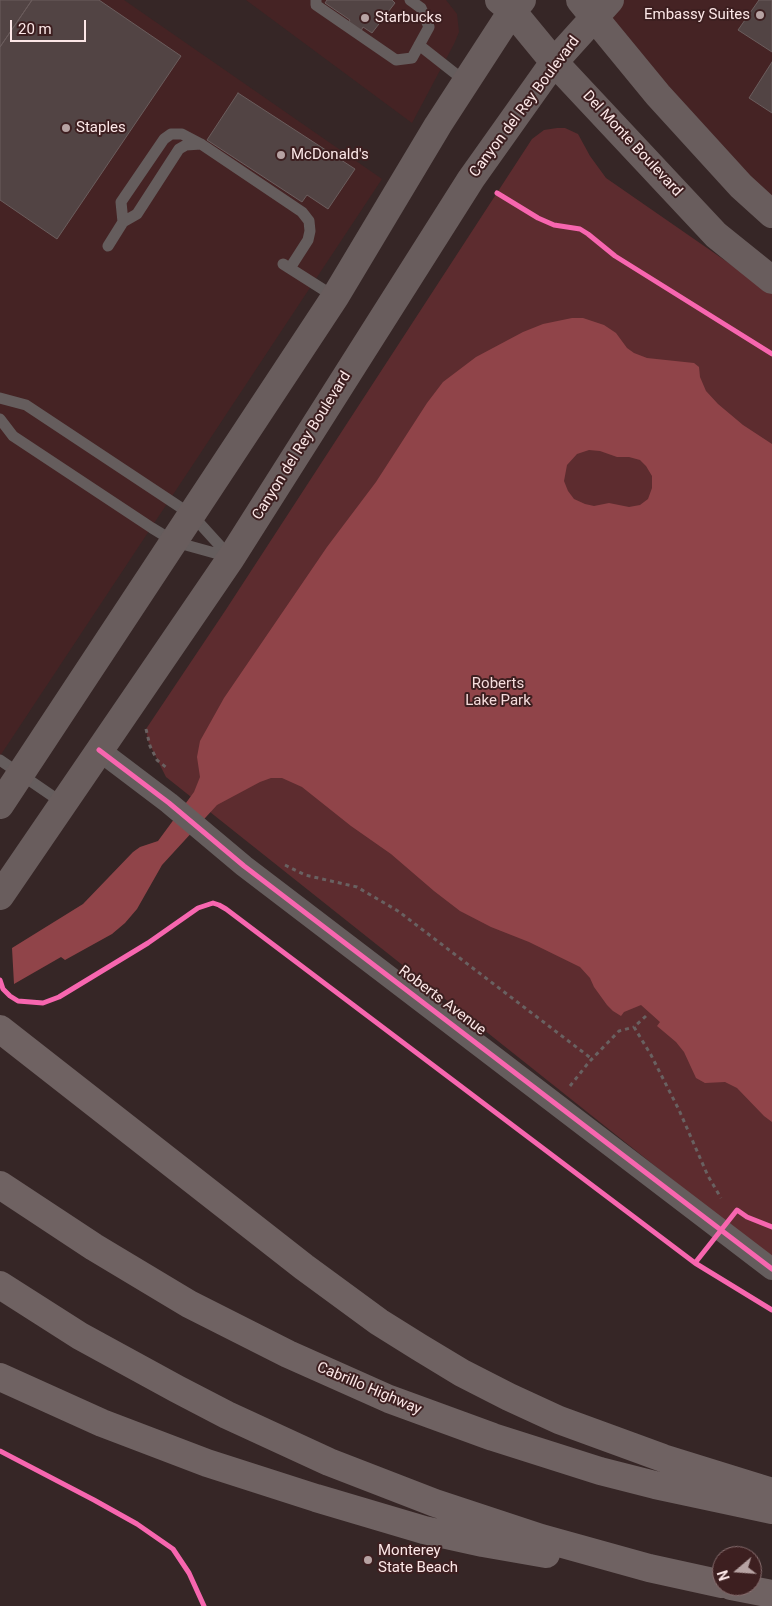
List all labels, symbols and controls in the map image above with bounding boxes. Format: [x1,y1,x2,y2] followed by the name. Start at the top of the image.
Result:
[644,6,750,24] place label: Embassy Suites
[375,9,442,27] place label: Starbucks
[754,9,766,21] marker: Embassy Suites
[12,10,89,42] scale bar
[359,12,371,24] marker: Starbucks
[18,20,52,38] text: 20 m
[466,33,584,181] street label: Canyon del Rey Boulevard
[578,87,686,201] street label: Del Monte Boulevard
[76,119,126,137] place label: Staples
[60,122,72,134] marker: Staples
[291,146,369,164] place label: McDonald's
[275,149,287,161] marker: McDonald's
[249,368,355,524] street label: Canyon del Rey Boulevard
[465,675,531,710] park label: Roberts Lake Park
[395,962,489,1040] street label: Roberts Avenue
[314,1359,424,1419] street label: Cabrillo Highway
[378,1542,458,1577] place label: Monterey State Beach
[712,1546,762,1596] north arrow
[362,1554,374,1566] marker: Monterey State Beach
[715,1568,733,1583] text: N

